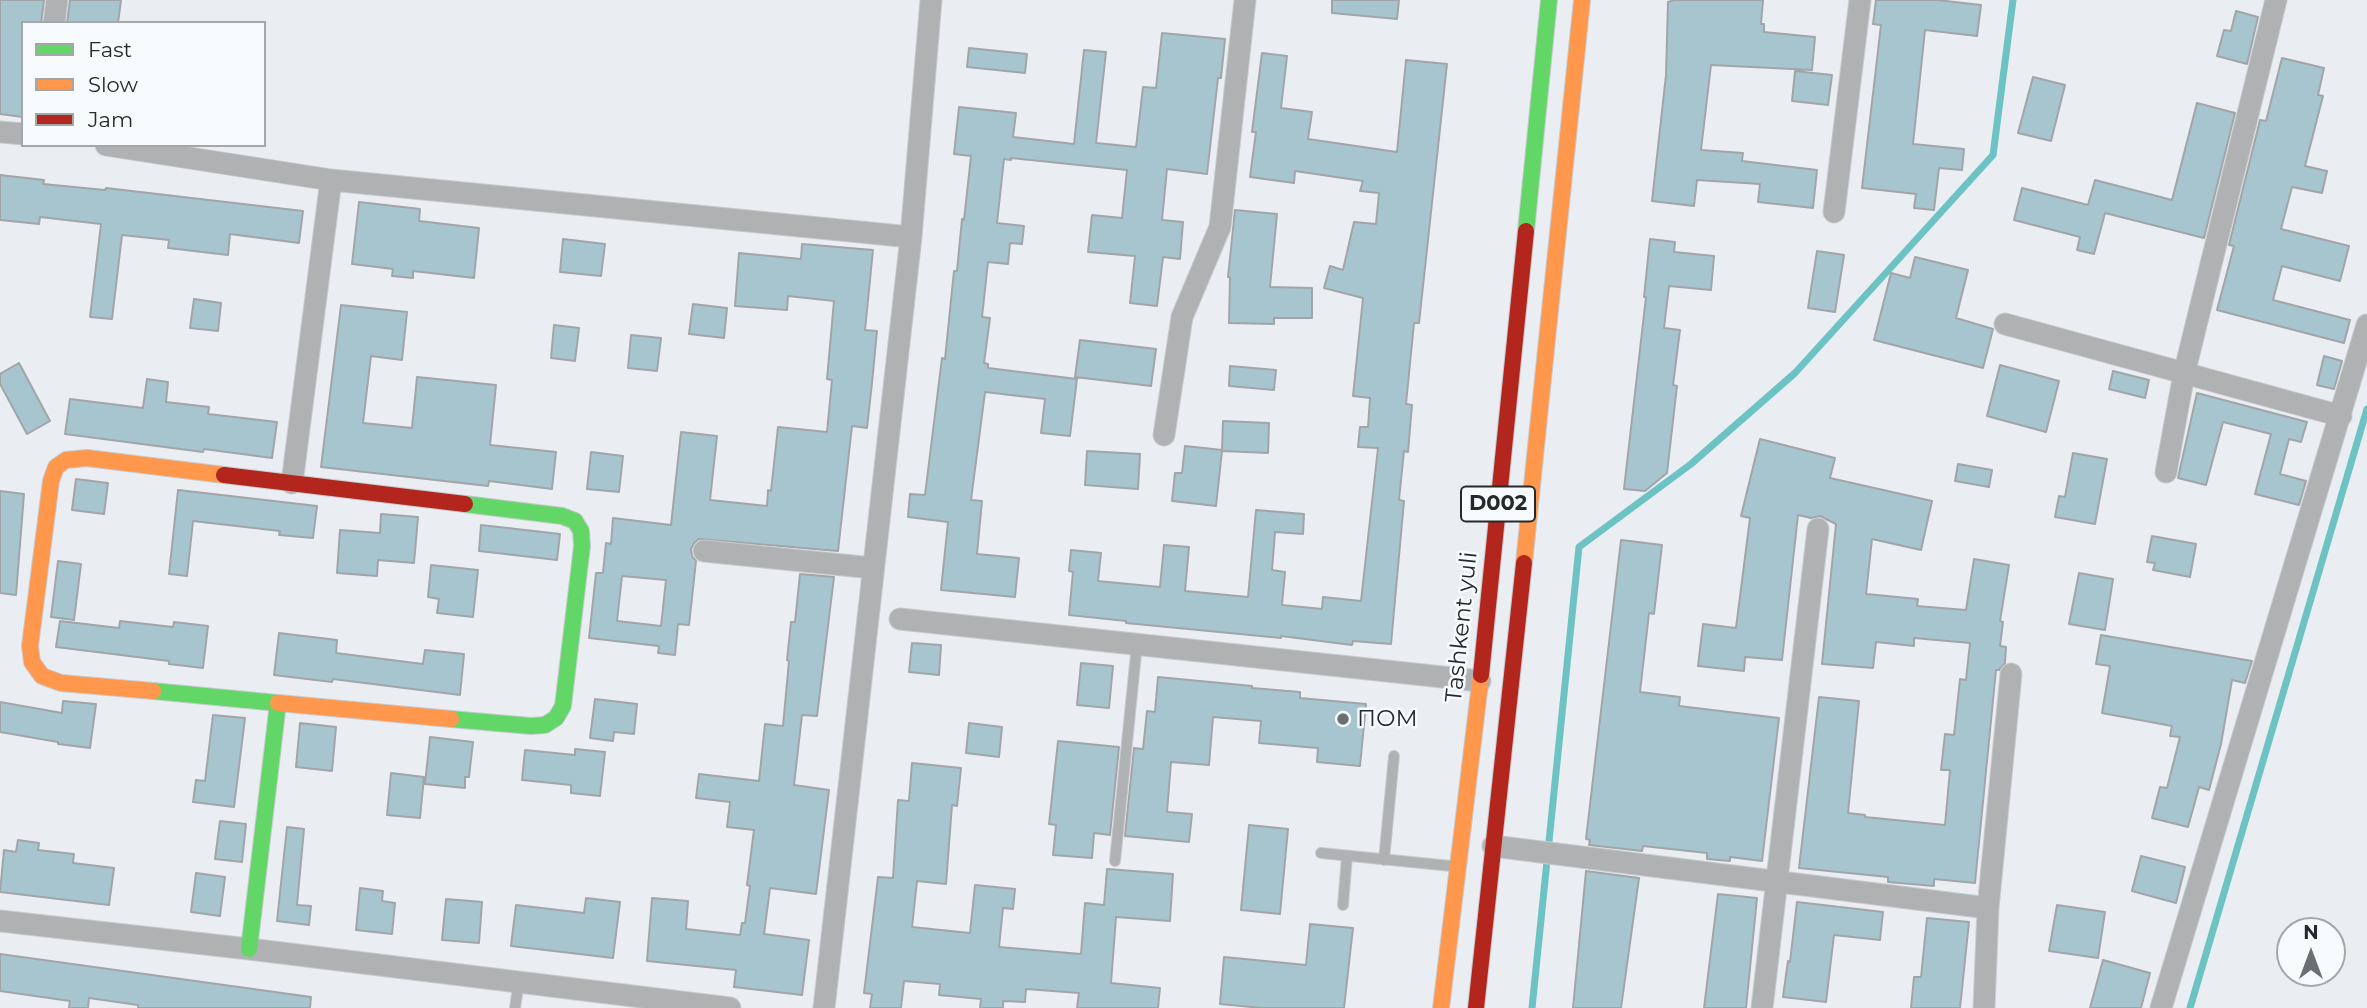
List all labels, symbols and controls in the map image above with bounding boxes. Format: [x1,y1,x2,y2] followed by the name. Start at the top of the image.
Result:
[21,21,266,147] legend
[88,37,132,62] text: Fast
[88,72,138,97] text: Slow
[88,107,133,132] text: Jam
[1461,486,1535,522] road number: D002
[1440,550,1484,704] street label: Tashkent yuli
[1357,705,1418,733] place label: ПОМ
[1335,711,1351,727] marker: ПОМ
[2276,917,2346,987] north arrow
[2303,921,2319,944] text: N

